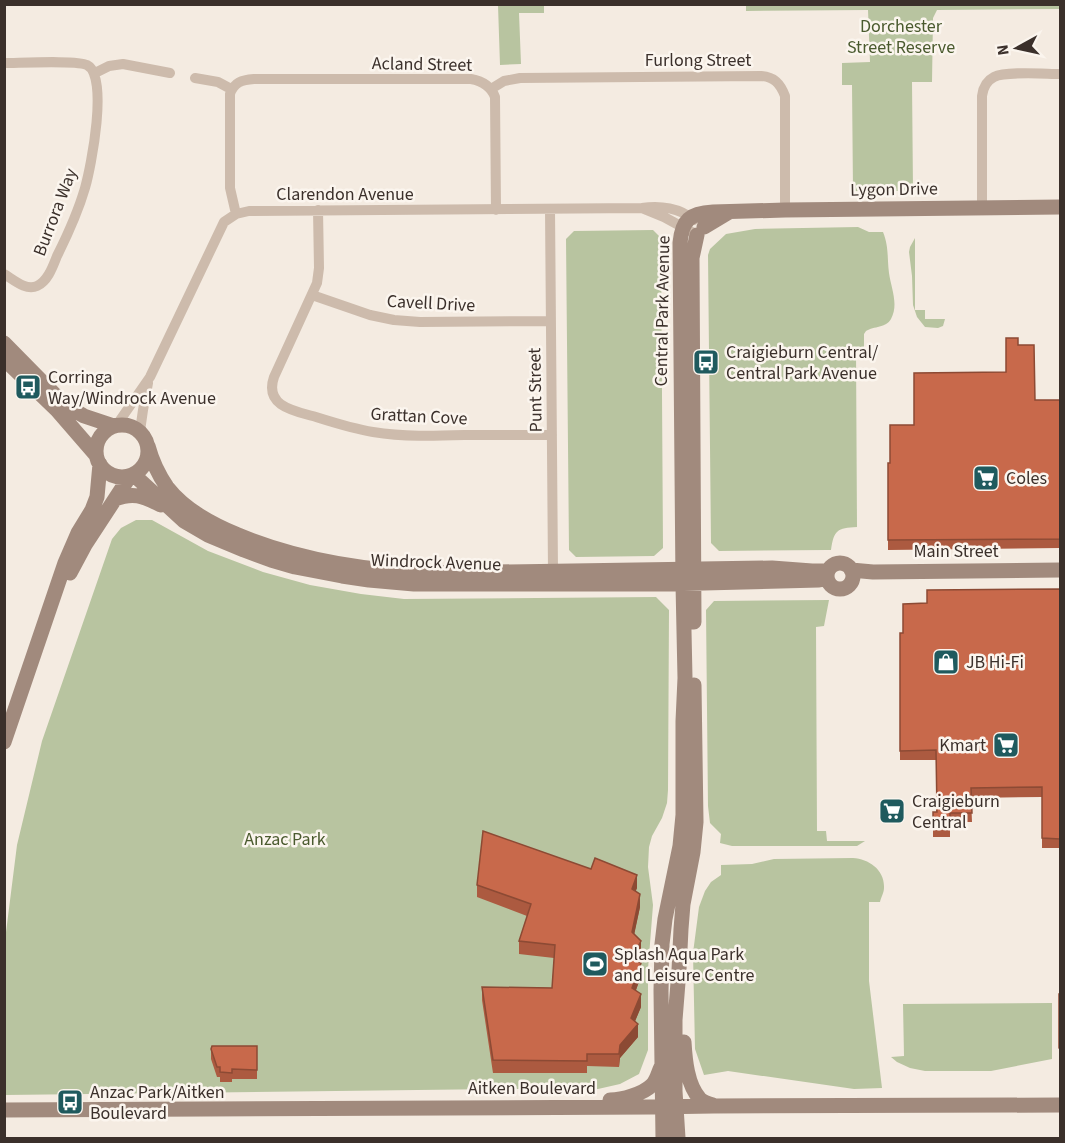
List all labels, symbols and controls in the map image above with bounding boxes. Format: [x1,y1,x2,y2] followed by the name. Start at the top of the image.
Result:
[847,14,955,60] park label: Dorchester Street Reserve
[987,18,1047,78] north arrow
[992,43,1015,57] text: N
[645,48,751,73] street label: Furlong Street
[372,51,472,78] street label: Acland Street
[27,164,84,260] street label: Burrora Way
[850,176,938,203] street label: Lygon Drive
[276,182,414,207] street label: Clarendon Avenue
[649,235,676,387] street label: Central Park Avenue
[386,289,476,318] street label: Cavell Drive
[726,340,879,386] place label: Craigieburn Central/ Central Park Avenue
[522,347,549,433] street label: Punt Street
[691,347,721,377] bus stop icon: Craigieburn Central/ Central Park Avenue
[48,365,216,411] place label: Corringa Way/Windrock Avenue
[13,372,43,402] bus stop icon: Corringa Way/Windrock Avenue
[370,401,468,432] street label: Grattan Cove
[971,463,1001,493] supermarket icon: Coles
[1006,466,1047,491] place label: Coles
[913,539,999,564] street label: Main Street
[370,548,502,577] street label: Windrock Avenue
[931,647,961,677] shop icon: JB Hi-Fi
[966,650,1024,675] place label: JB Hi-Fi
[991,730,1021,760] supermarket icon: Kmart
[939,733,986,758] place label: Kmart
[912,789,1000,835] place label: Craigieburn Central
[877,796,907,826] supermarket icon: Craigieburn Central
[244,827,326,852] park label: Anzac Park
[614,942,755,988] place label: Splash Aqua Park and Leisure Centre
[580,949,610,979] sports icon: Splash Aqua Park and Leisure Centre
[468,1076,596,1101] street label: Aitken Boulevard
[90,1080,225,1126] place label: Anzac Park/Aitken Boulevard
[55,1087,85,1117] bus stop icon: Anzac Park/Aitken Boulevard

